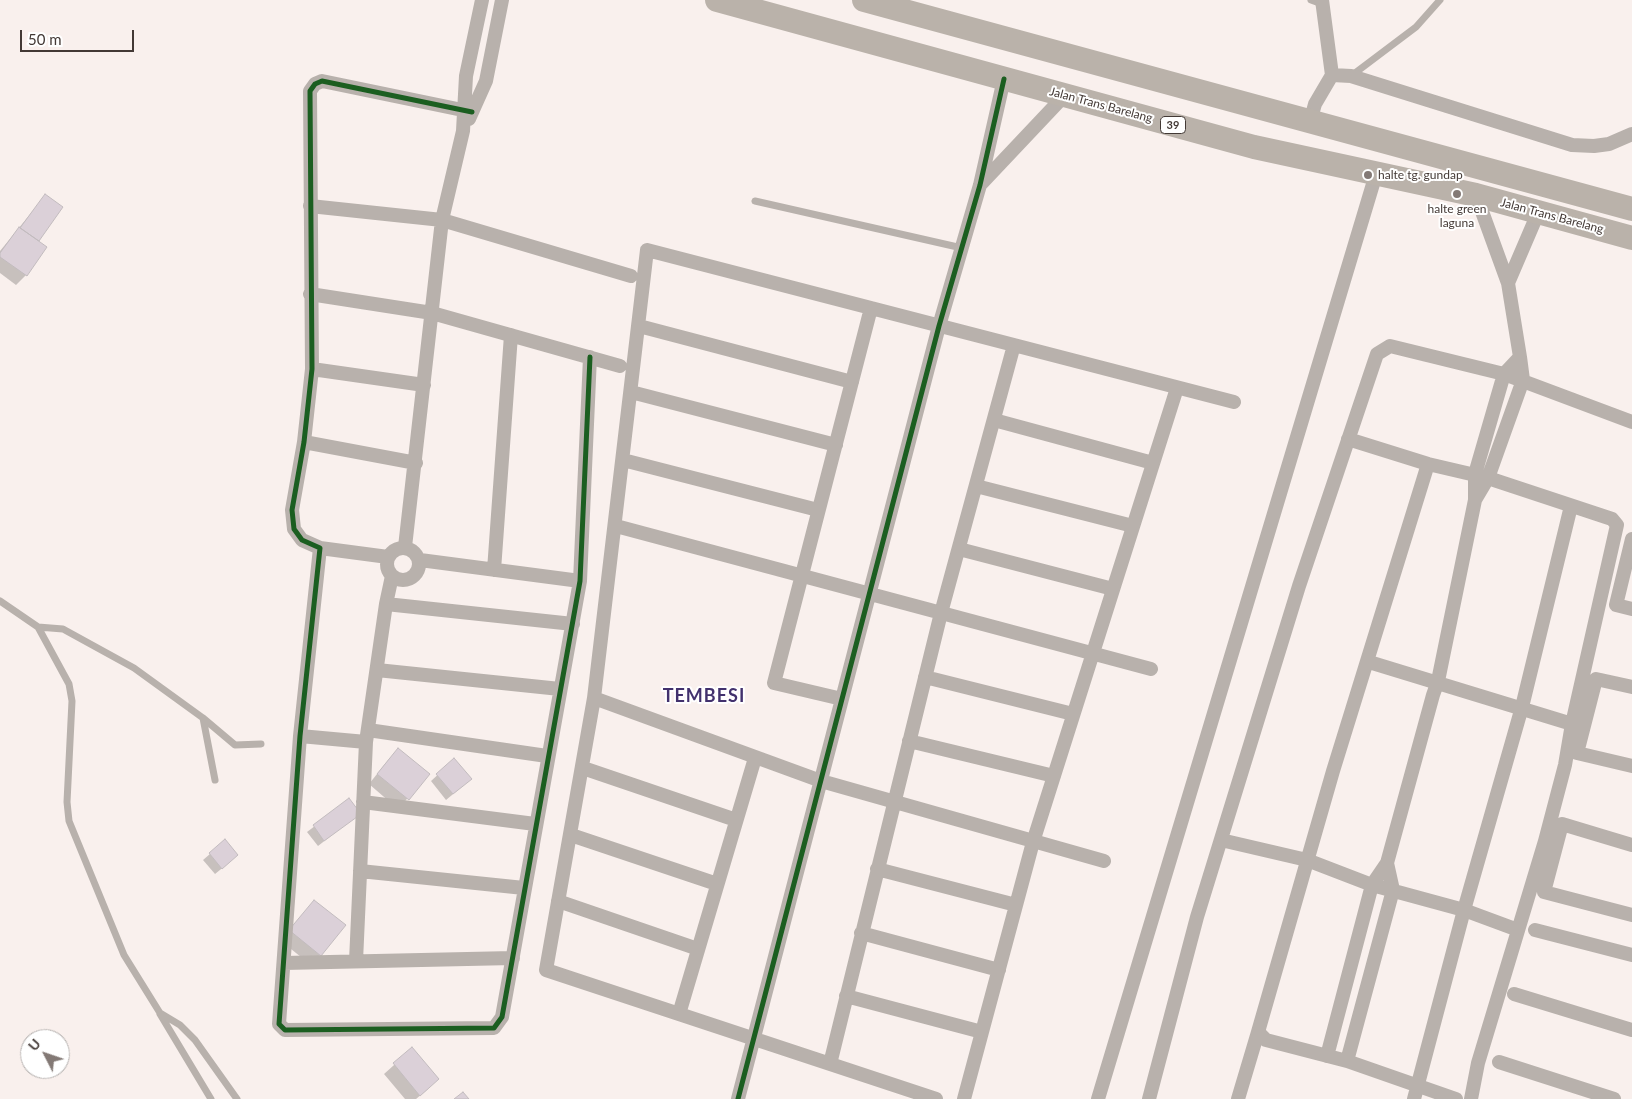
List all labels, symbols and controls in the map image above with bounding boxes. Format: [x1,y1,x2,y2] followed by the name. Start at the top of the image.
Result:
[22,20,136,52] scale bar
[28,30,62,48] text: 50 m
[1048,84,1154,126] street label: Jalan Trans Barelang
[1160,116,1186,134] road number: 39
[1378,168,1463,182] place label: halte tg. gundap
[1362,169,1374,181] marker: halte tg. gundap
[1451,188,1463,200] marker: halte green laguna
[1499,195,1605,237] street label: Jalan Trans Barelang
[1428,202,1486,230] place label: halte green laguna
[662,685,746,707] district label: TEMBESI
[20,1029,70,1079] north arrow
[24,1035,44,1054] text: U

